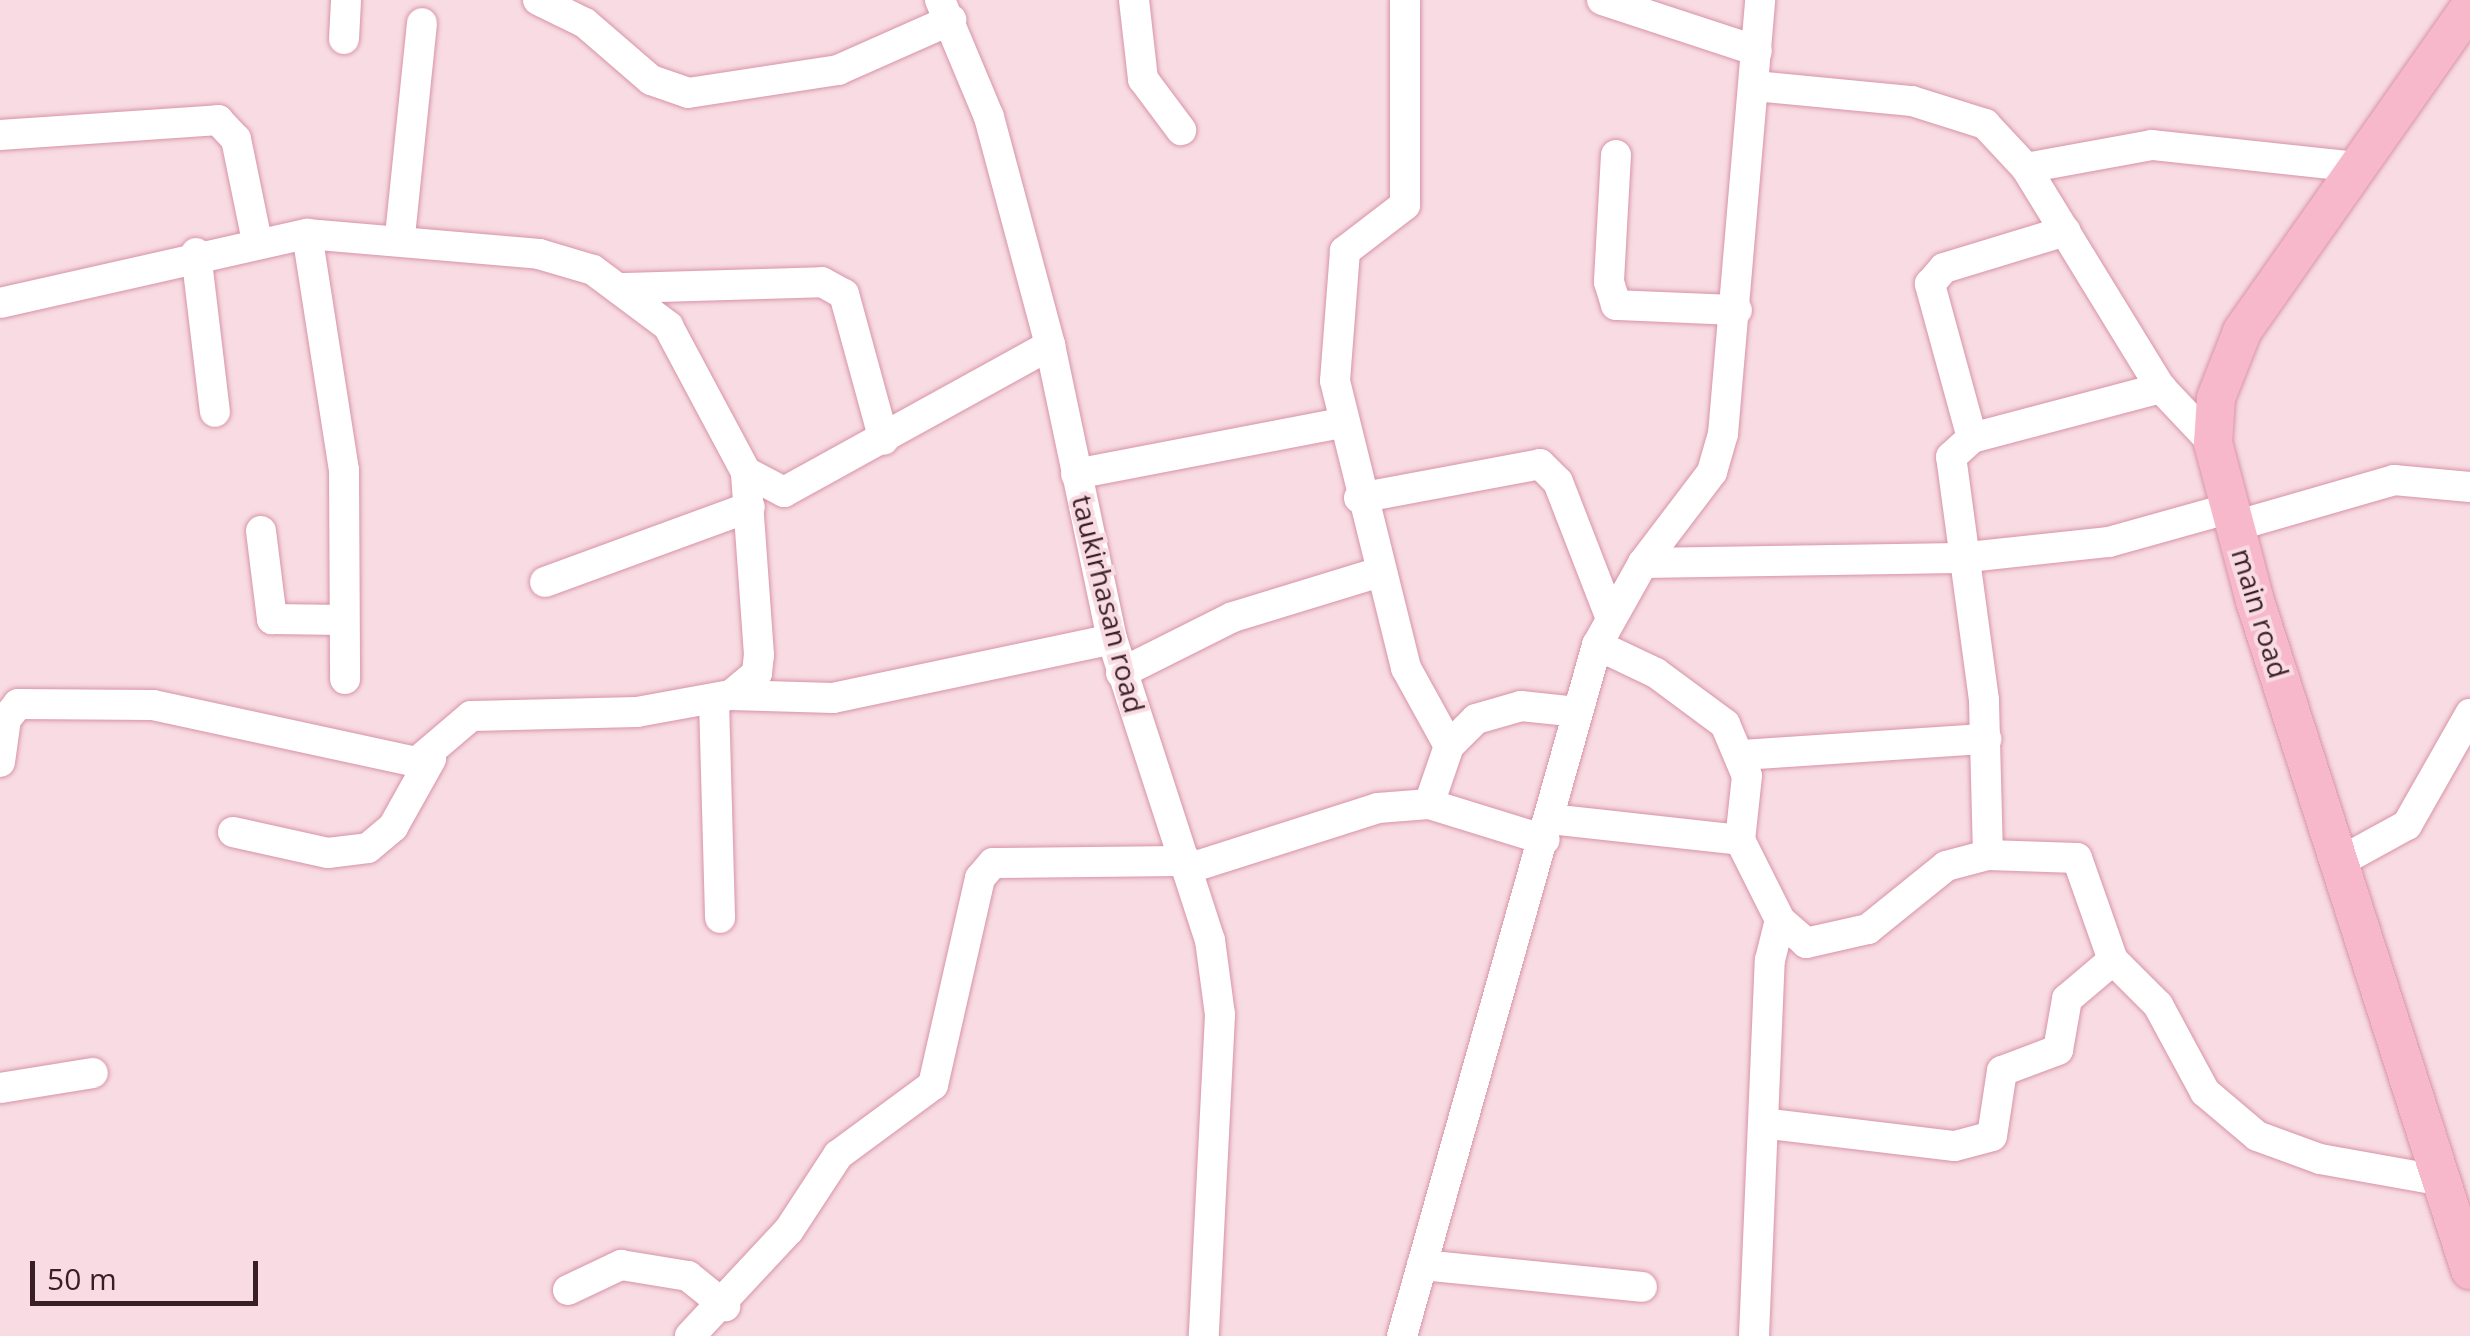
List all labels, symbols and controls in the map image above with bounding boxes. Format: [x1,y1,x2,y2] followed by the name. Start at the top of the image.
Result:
[1066,492,1152,716] street label: taukirhasan road
[2225,544,2297,682] street label: main road
[35,1241,262,1303] scale bar
[47,1258,117,1299] text: 50 m

